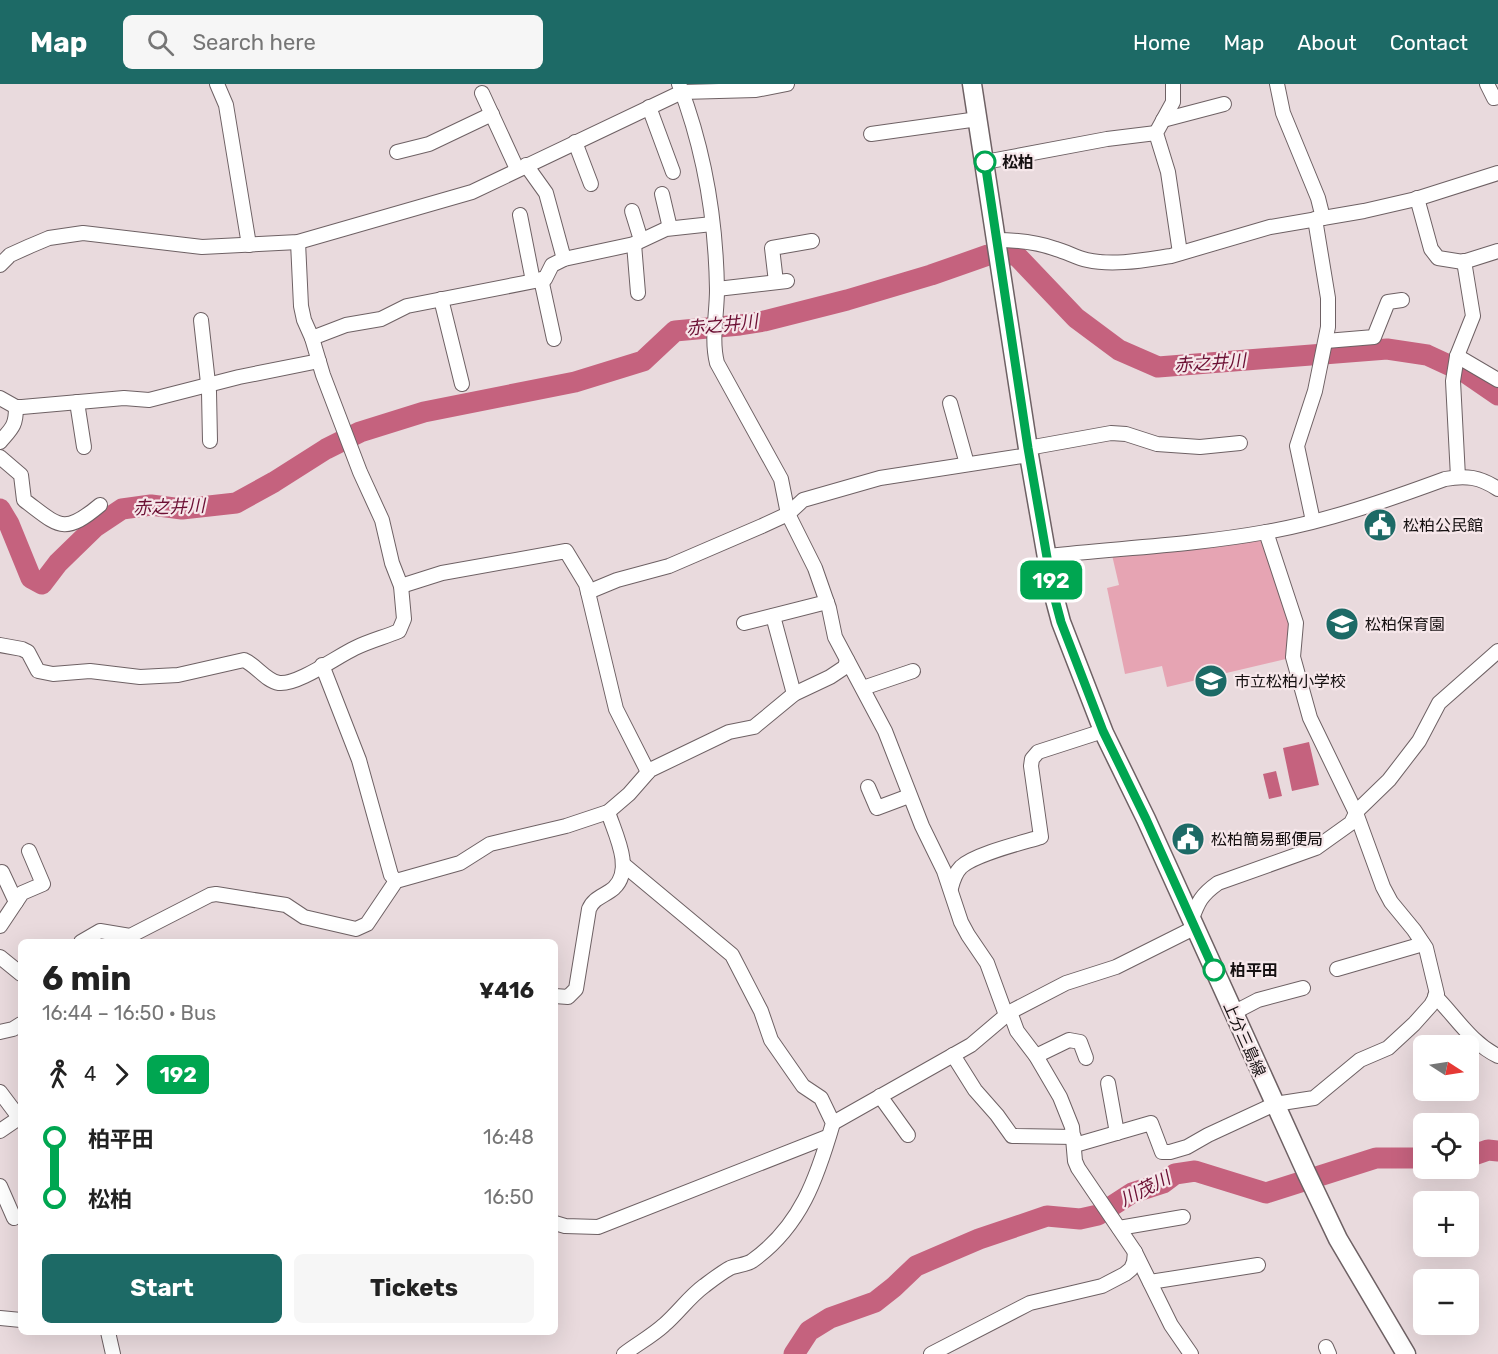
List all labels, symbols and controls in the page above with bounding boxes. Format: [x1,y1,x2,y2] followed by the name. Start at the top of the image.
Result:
[123,15,543,69] search box
[30,26,87,59] text: Map
[144,26,177,59] icon: search
[192,29,316,56] text: Search here
[1133,30,1190,55] text: Home
[1223,30,1264,55] text: Map
[1297,30,1357,55] text: About
[1390,30,1468,55] text: Contact
[974,151,996,173] marker: 松柏
[1002,153,1034,172] place label: 松柏
[685,310,761,340] water label: 赤之井川
[1173,349,1249,376] water label: 赤之井川
[133,495,207,519] water label: 赤之井川
[1362,507,1398,543] public building icon: 松柏公民館
[1403,516,1483,535] place label: 松柏公民館
[1016,560,1086,600] line badge: 192
[1032,568,1070,593] text: 192
[1324,606,1360,642] school or university icon: 松柏保育園
[1365,615,1445,634] place label: 松柏保育園
[1193,663,1229,699] school or university icon: 市立松柏小学校
[1234,672,1346,691] place label: 市立松柏小学校
[1170,821,1206,857] public building icon: 松柏簡易郵便局
[1211,830,1323,849] place label: 松柏簡易郵便局
[42,959,131,998] text: 6 min
[1203,959,1225,981] marker: 柏平田
[1230,961,1278,980] place label: 柏平田
[479,977,534,1004] text: ¥416
[1220,999,1269,1080] street label: 上分三島線
[42,1001,216,1025] text: 16:44 – 16:50 · Bus
[1413,1035,1479,1101] north arrow
[1413,1035,1479,1335] map controls
[42,1058,75,1091] icon: walk
[105,1058,138,1091] icon: forward
[84,1062,96,1086] text: 4
[159,1062,197,1087] text: 192
[1413,1113,1479,1179] button: locate
[483,1125,534,1149] text: 16:48
[88,1126,154,1153] text: 柏平田
[1116,1166,1176,1211] water label: 川茂川
[484,1185,534,1209] text: 16:50
[88,1186,132,1213] text: 松柏
[1413,1191,1479,1257] button: +
[42,1254,282,1323] button: Start
[294,1254,534,1323] button: Tickets
[1413,1269,1479,1335] button: −

